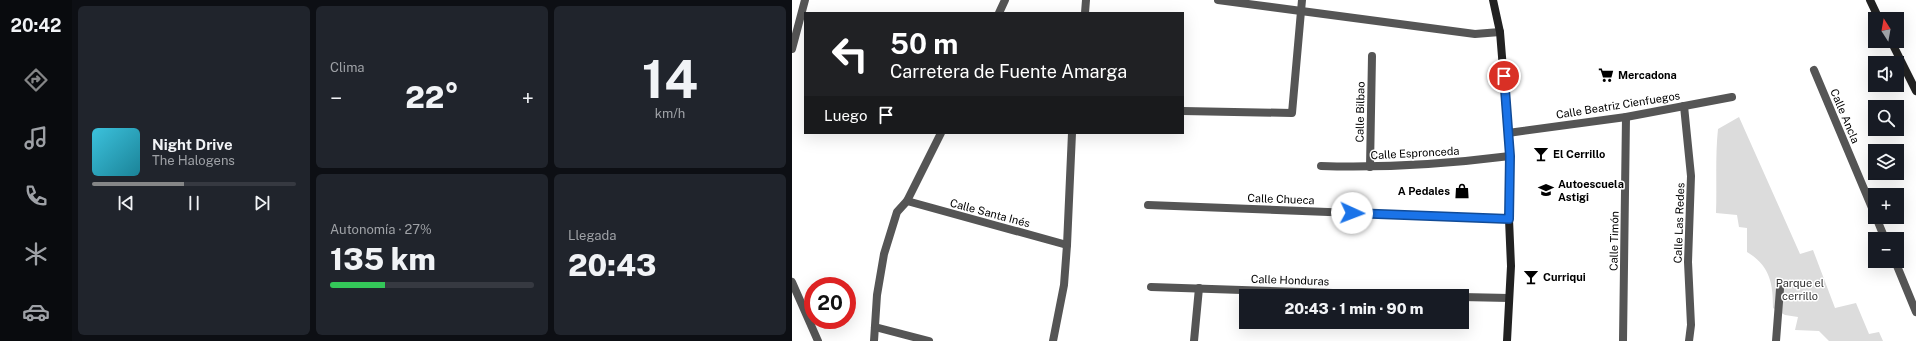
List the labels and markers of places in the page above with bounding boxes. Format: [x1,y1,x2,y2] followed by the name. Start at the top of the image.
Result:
[1487,59,1521,93] pin
[1597,66,1615,84] supermarket icon: Mercadona
[1618,69,1677,81] place label: Mercadona
[1532,145,1550,163] bar icon: El Cerrillo
[1553,148,1605,160] place label: El Cerrillo
[1558,178,1624,203] place label: Autoescuela Astigi
[1537,181,1555,199] school or university icon: Autoescuela Astigi
[1453,182,1471,200] shop icon: A Pedales
[1398,185,1450,197] place label: A Pedales
[1522,268,1540,286] bar icon: Curriqui
[1543,271,1586,283] place label: Curriqui

